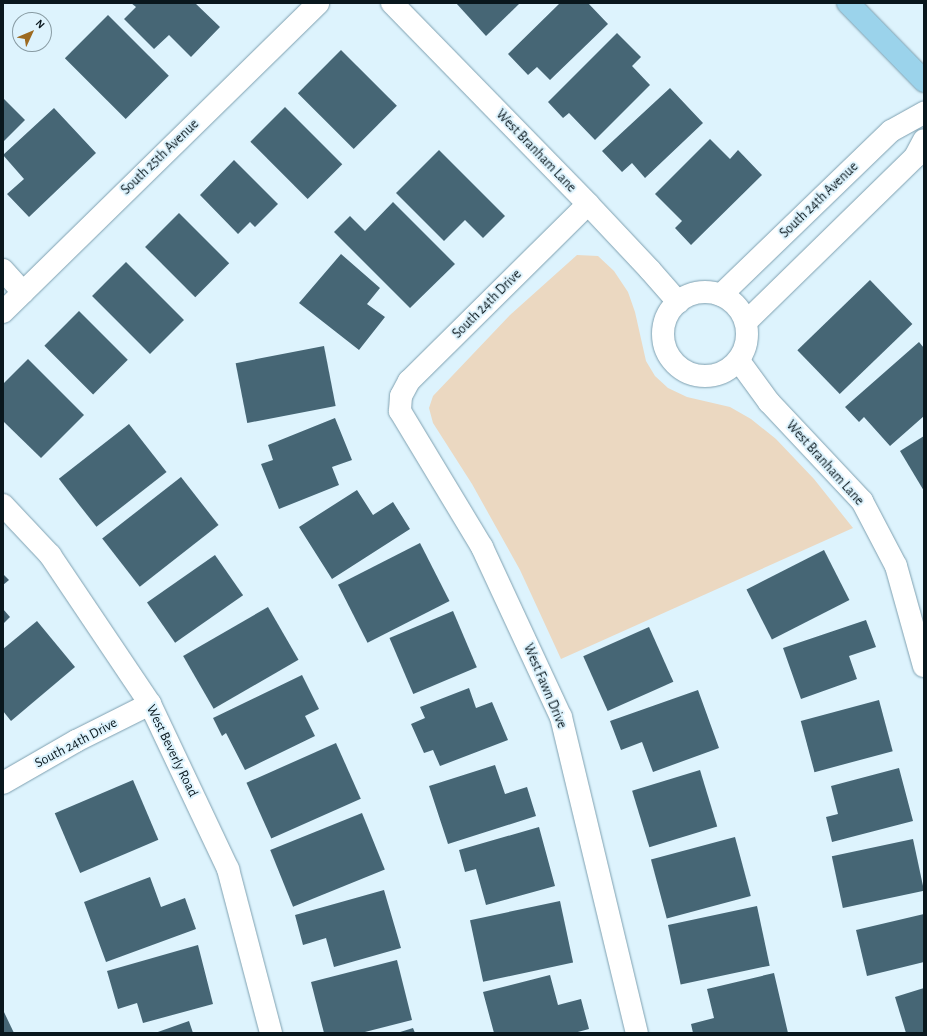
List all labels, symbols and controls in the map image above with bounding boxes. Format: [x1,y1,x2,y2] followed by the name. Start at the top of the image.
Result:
[12,12,52,52] north arrow
[34,17,47,31] text: N
[492,106,580,196] street label: West Branham Lane
[118,116,202,198] street label: South 25th Avenue
[776,158,862,242] street label: South 24th Avenue
[449,266,525,342] street label: South 24th Drive
[782,417,868,509] street label: West Branham Lane
[520,641,570,731] street label: West Fawn Drive
[142,702,202,800] street label: West Beverly Road
[32,714,120,772] street label: South 24th Drive

